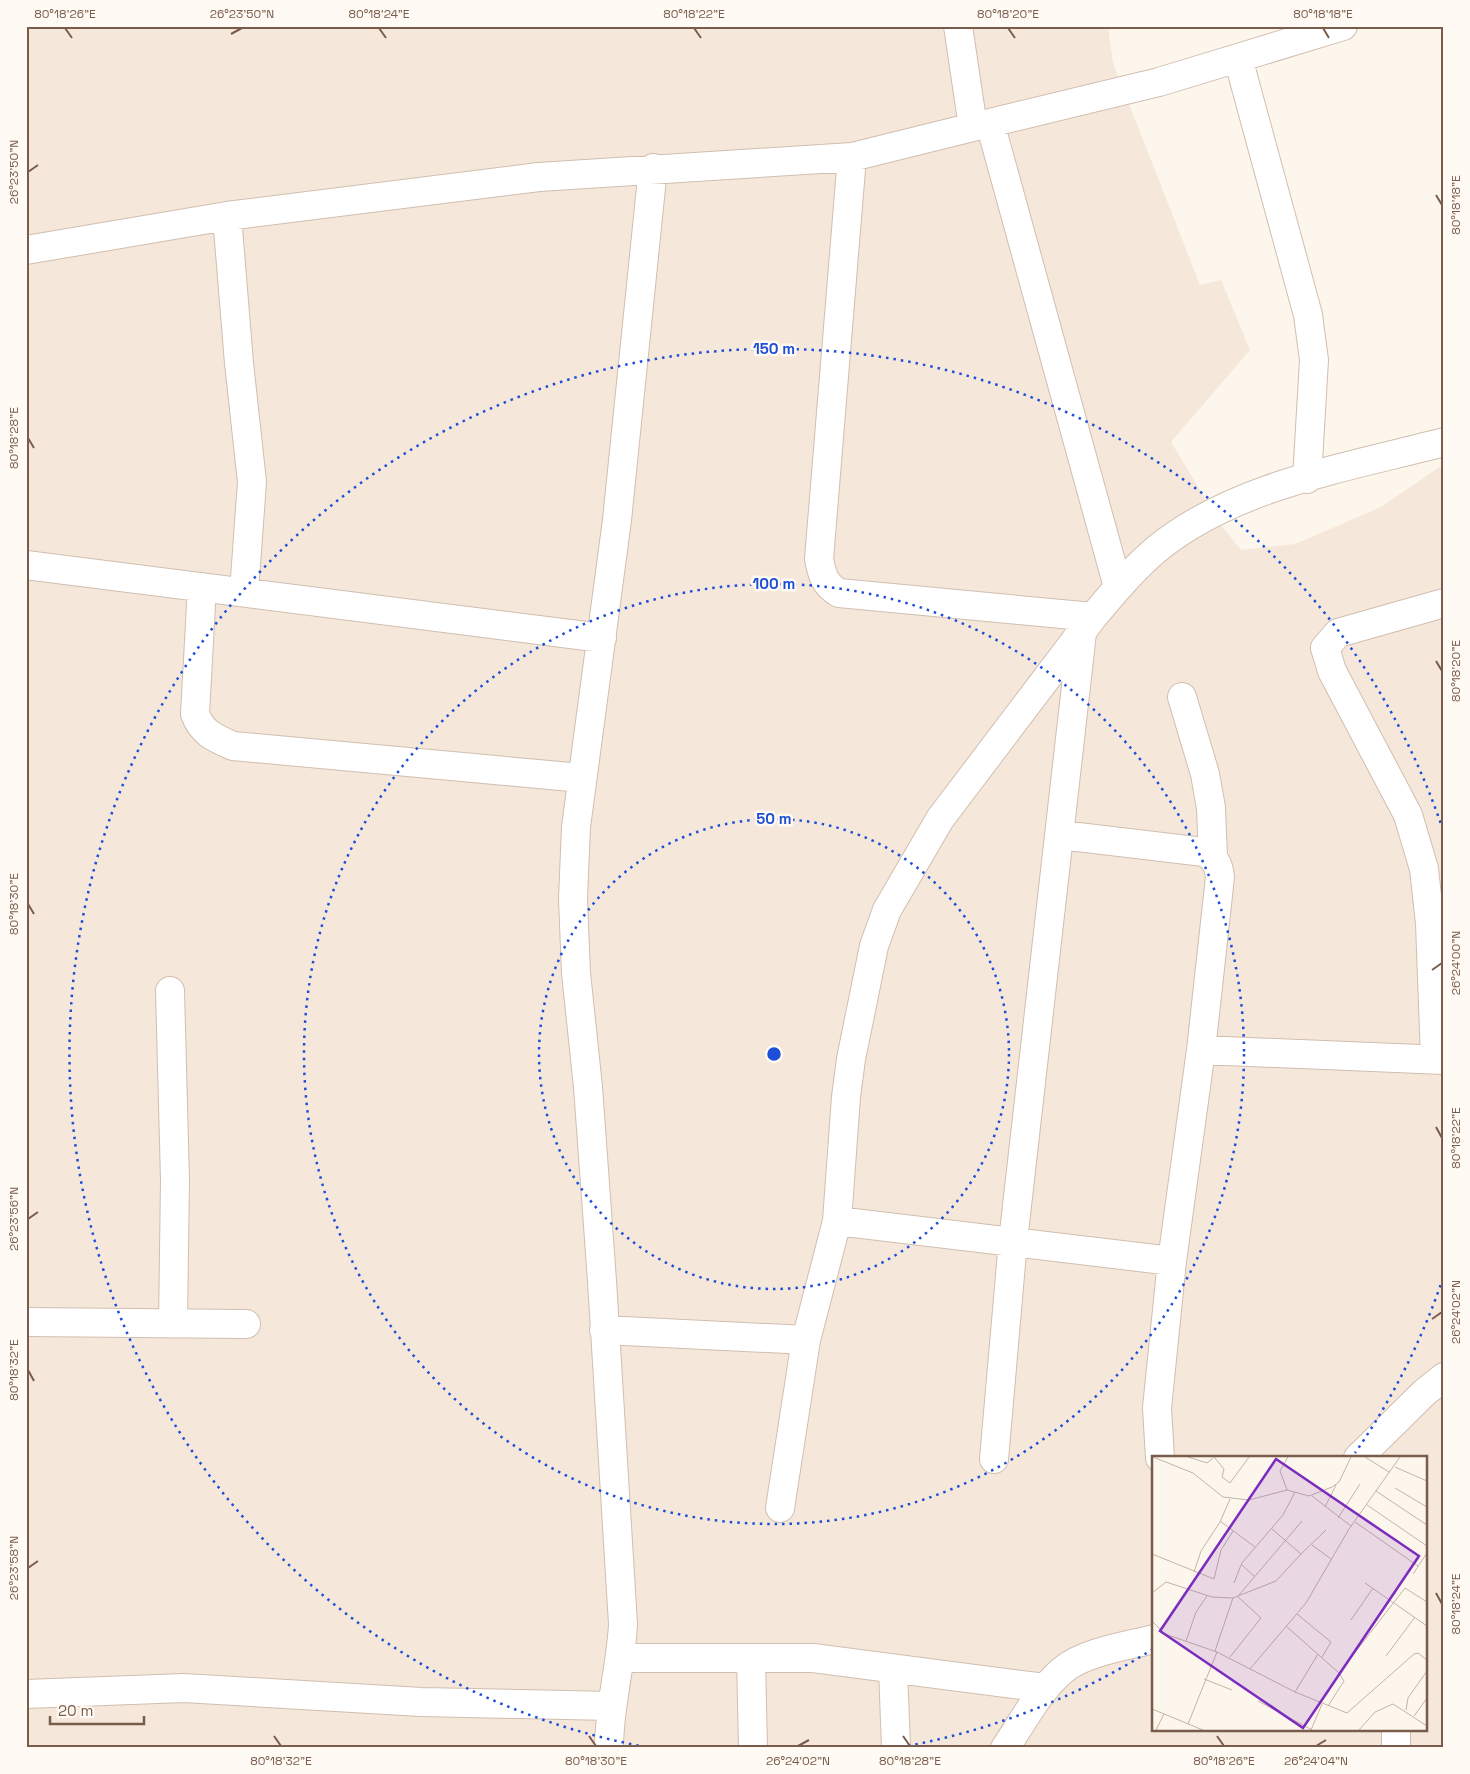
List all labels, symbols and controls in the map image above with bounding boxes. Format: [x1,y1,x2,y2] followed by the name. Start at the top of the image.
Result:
[34,6,96,22] text: 80°18'26"E
[210,6,274,22] text: 26°23'50"N
[348,6,410,22] text: 80°18'24"E
[663,6,725,22] text: 80°18'22"E
[977,6,1039,22] text: 80°18'20"E
[1293,6,1353,22] text: 80°18'18"E
[6,140,22,204] text: 26°23'50"N
[1448,175,1464,235] text: 80°18'18"E
[753,339,795,358] text: 150 m
[6,407,22,469] text: 80°18'28"E
[753,574,795,593] text: 100 m
[1448,640,1464,702] text: 80°18'20"E
[756,809,792,828] text: 50 m
[6,873,22,935] text: 80°18'30"E
[1448,931,1464,995] text: 26°24'00"N
[765,1045,783,1063] centre of rings
[1448,1107,1464,1169] text: 80°18'22"E
[6,1187,22,1251] text: 26°23'56"N
[1448,1280,1464,1344] text: 26°24'02"N
[6,1339,22,1401] text: 80°18'32"E
[1152,1456,1428,1732] inset map
[6,1536,22,1600] text: 26°23'58"N
[1448,1573,1464,1635] text: 80°18'24"E
[50,1694,144,1726] scale bar
[58,1701,93,1720] text: 20 m
[250,1753,312,1769] text: 80°18'32"E
[565,1753,627,1769] text: 80°18'30"E
[766,1753,830,1769] text: 26°24'02"N
[879,1753,941,1769] text: 80°18'28"E
[1193,1753,1255,1769] text: 80°18'26"E
[1284,1753,1348,1769] text: 26°24'04"N

